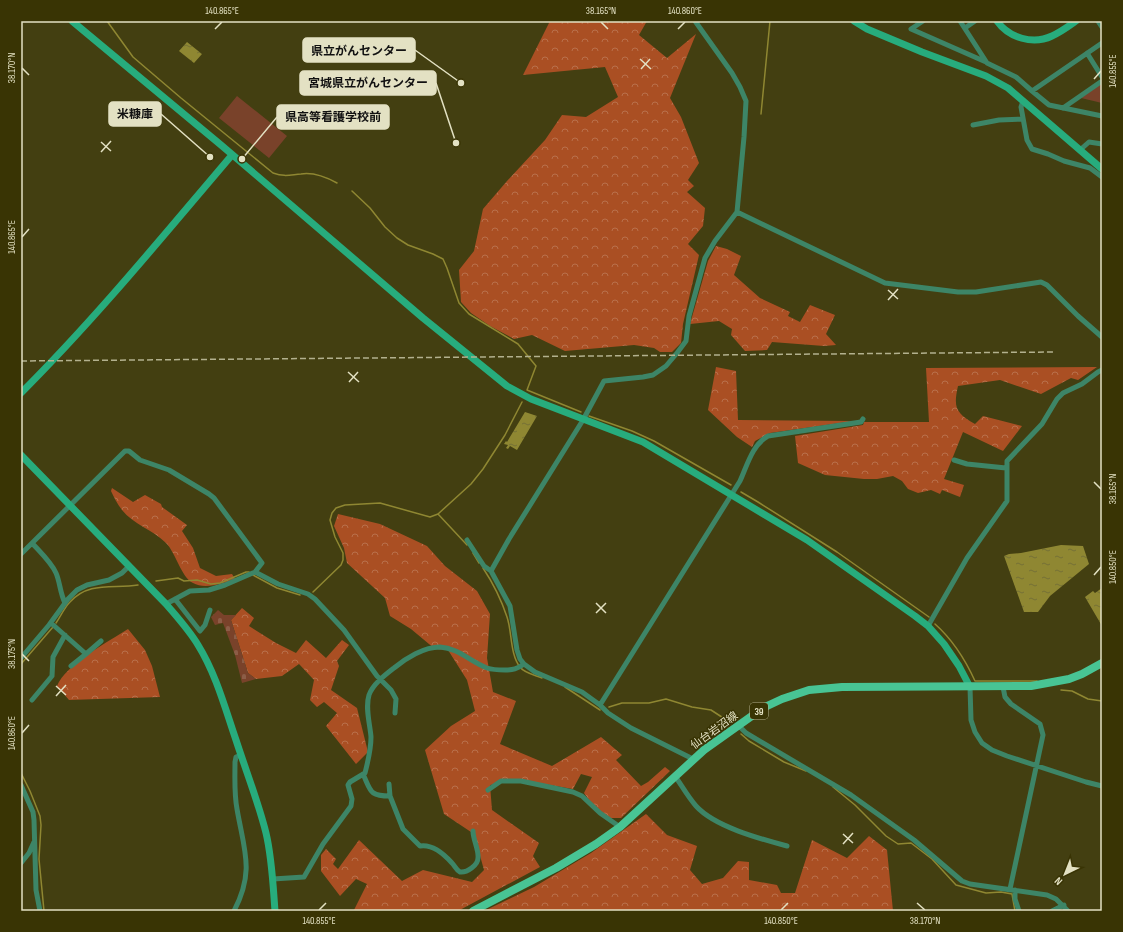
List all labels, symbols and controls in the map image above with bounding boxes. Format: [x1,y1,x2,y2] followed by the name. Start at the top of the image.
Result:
[205,5,239,17] text: 140.865°E
[586,5,616,17] text: 38.165°N
[668,5,702,17] text: 140.860°E
[303,38,415,62] callout: 県立がんセンター
[311,44,407,59] text: 県立がんセンター
[6,53,18,83] text: 38.170°N
[1107,54,1119,88] text: 140.855°E
[300,71,436,95] callout: 宮城県立がんセンター
[308,76,428,91] text: 宮城県立がんセンター
[109,102,161,126] callout: 米糠庫
[277,105,389,129] callout: 県高等看護学校前
[117,107,153,122] text: 米糠庫
[285,110,381,125] text: 県高等看護学校前
[6,220,18,254] text: 140.865°E
[1107,474,1119,504] text: 38.165°N
[1107,550,1119,584] text: 140.850°E
[6,639,18,669] text: 38.175°N
[750,703,768,719] road number: 39
[688,709,740,752] street label: 仙台岩沼線
[6,716,18,750] text: 140.860°E
[1045,854,1085,894] north arrow
[1052,874,1065,888] text: N
[302,915,336,927] text: 140.855°E
[764,915,798,927] text: 140.850°E
[910,915,940,927] text: 38.170°N

